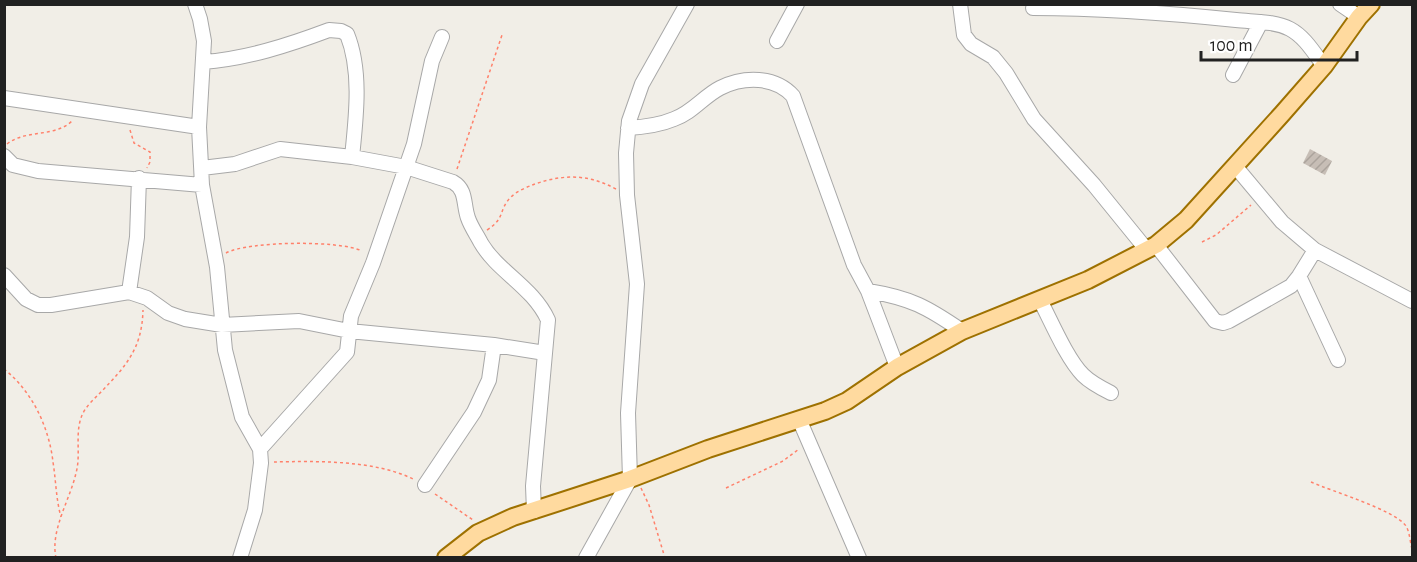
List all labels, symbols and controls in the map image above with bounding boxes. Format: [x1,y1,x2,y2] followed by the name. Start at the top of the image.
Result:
[1201,24,1357,62] scale bar
[1210,37,1253,55] text: 100 m

